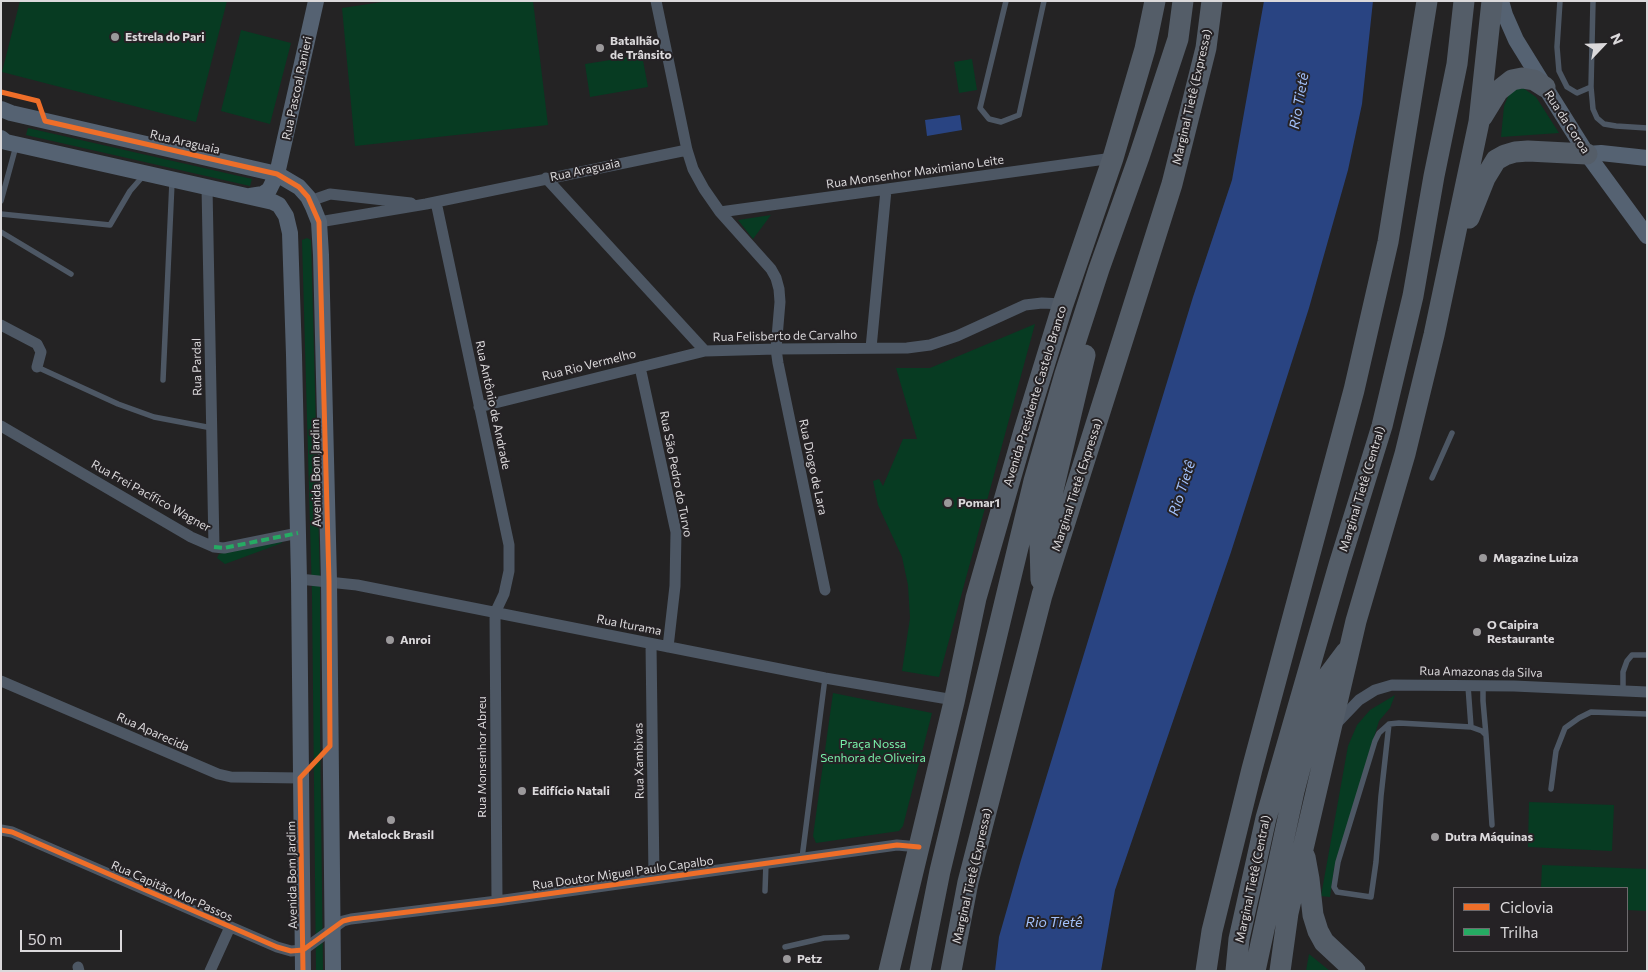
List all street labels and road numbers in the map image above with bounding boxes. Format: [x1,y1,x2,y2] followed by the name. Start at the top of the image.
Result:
[1169,28,1215,166] street label: Marginal Tietê (Expressa)
[279,35,315,141] street label: Rua Pascoal Ranieri
[1541,88,1593,156] street label: Rua da Coroa
[149,127,221,157] street label: Rua Araguaia
[825,152,1005,192] street label: Rua Monsenhor Maximiano Leite
[549,156,621,184] street label: Rua Araguaia
[1001,304,1069,488] street label: Avenida Presidente Castelo Branco
[713,328,857,344] street label: Rua Felisberto de Carvalho
[189,338,205,396] street label: Rua Pardal
[472,339,514,471] street label: Rua Antônio de Andrade
[541,346,637,384] street label: Rua Rio Vermelho
[657,410,695,538] street label: Rua São Pedro do Turvo
[1049,417,1105,553] street label: Marginal Tietê (Expressa)
[796,418,830,516] street label: Rua Diogo de Lara
[308,419,324,527] street label: Avenida Bom Jardim
[1336,425,1388,553] street label: Marginal Tietê (Central)
[89,457,213,535] street label: Rua Frei Pacífico Wagner
[595,612,663,638] street label: Rua Iturama
[1419,664,1543,680] street label: Rua Amazonas da Silva
[475,696,489,818] street label: Rua Monsenhor Abreu
[114,710,192,754] street label: Rua Aparecida
[631,723,647,799] street label: Rua Xambivas
[949,807,995,945] street label: Marginal Tietê (Expressa)
[1232,814,1274,944] street label: Marginal Tietê (Central)
[284,821,300,929] street label: Avenida Bom Jardim
[532,853,714,893] street label: Rua Doutor Miguel Paulo Capalbo
[109,858,235,924] street label: Rua Capitão Mor Passos

